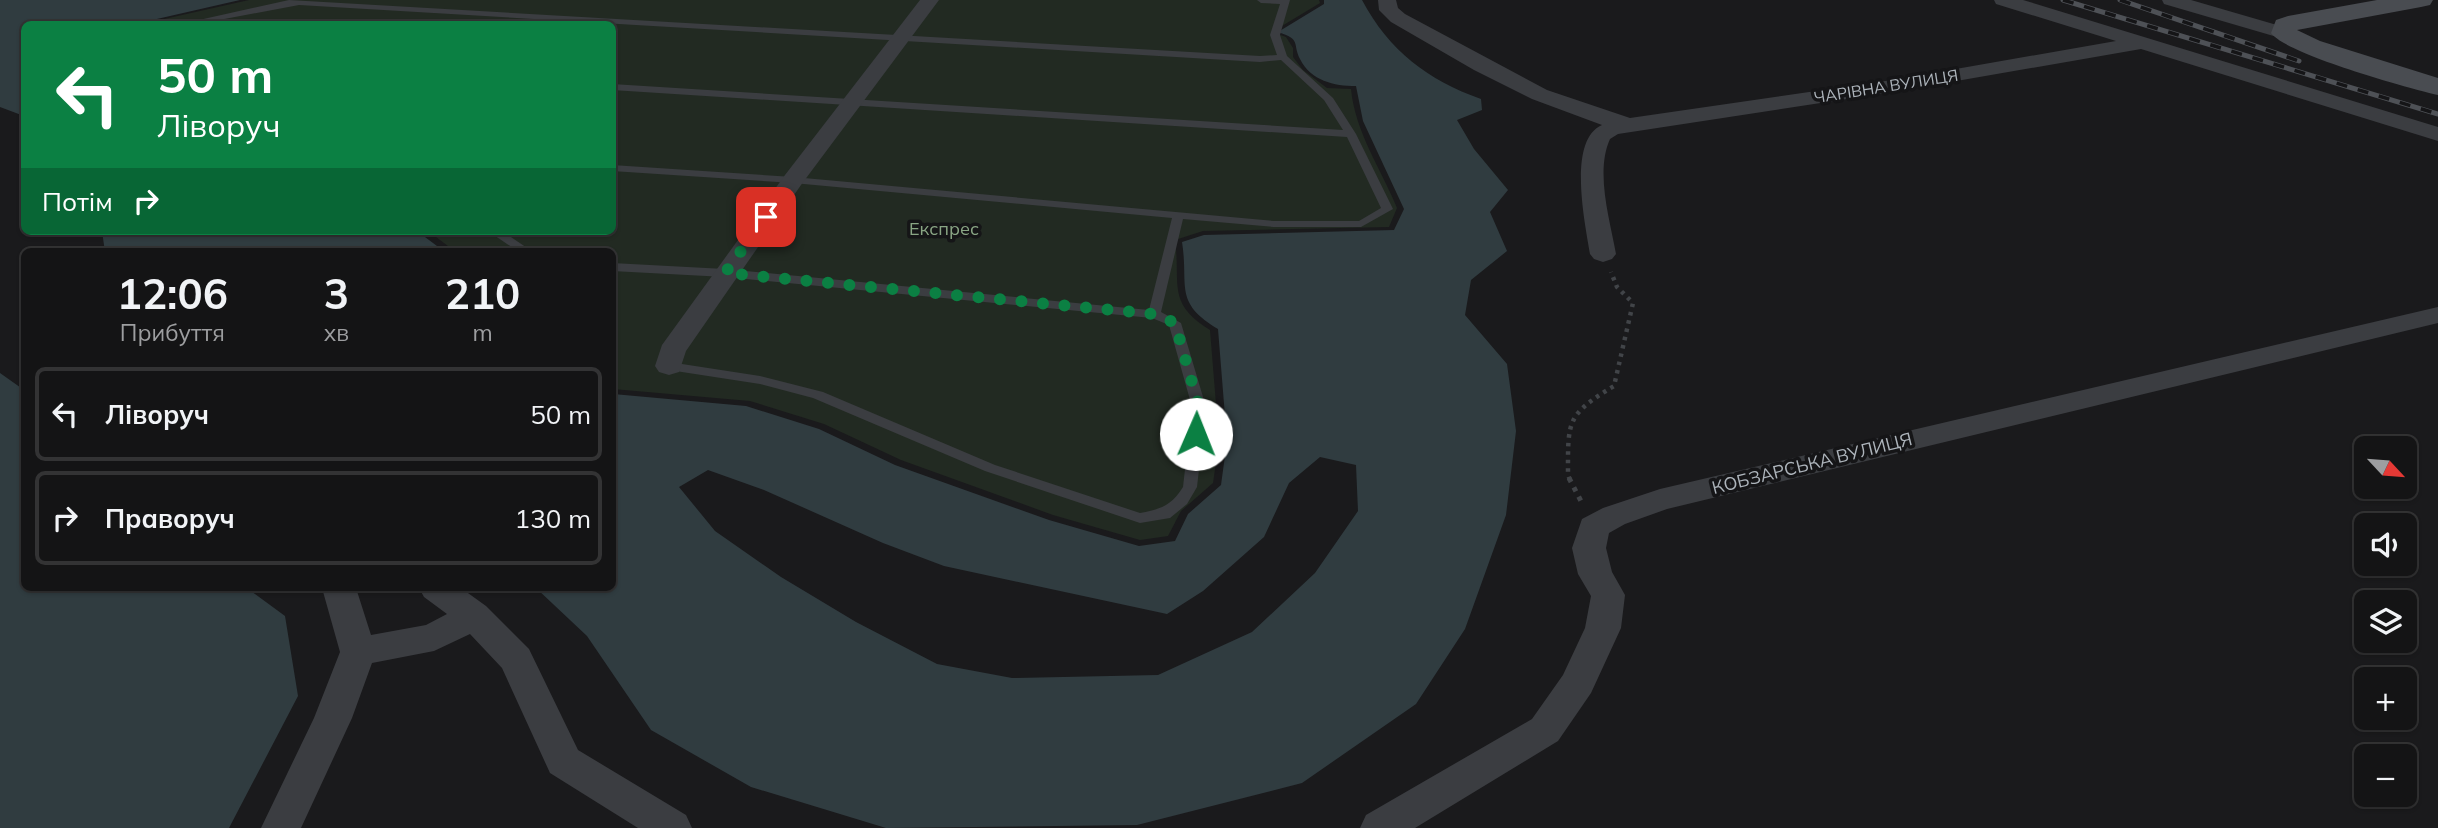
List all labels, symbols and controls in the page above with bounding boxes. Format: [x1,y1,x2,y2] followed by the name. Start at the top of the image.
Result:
[157,44,273,105] text: 50 m
[42,49,133,140] icon: left
[1813,65,1959,107] street label: ЧАРІВНА ВУЛИЦЯ
[157,105,280,145] text: Ліворуч
[127,182,165,220] icon: right
[42,185,113,218] text: Потім
[736,187,796,247] pin
[747,198,785,236] icon: arrive
[909,217,979,240] park label: Експрес
[117,267,228,320] text: 12:06
[324,267,349,320] text: 3
[445,267,520,320] text: 210
[120,318,225,347] text: Прибуття
[324,318,349,347] text: хв
[472,318,493,347] text: m
[46,395,84,433] icon: left
[1159,397,1233,471] position arrow
[105,398,209,431] text: Ліворуч
[530,398,591,431] text: 50 m
[1709,427,1915,499] street label: КОБЗАРСЬКА ВУЛИЦЯ
[2354,436,2417,499] north arrow
[2354,436,2417,807] map controls
[46,499,84,537] icon: right
[105,502,235,535] text: Праворуч
[515,502,591,535] text: 130 m
[2354,513,2417,576] button: sound
[2354,590,2417,653] button: layers
[2354,667,2417,730] button: +
[2354,744,2417,807] button: −

